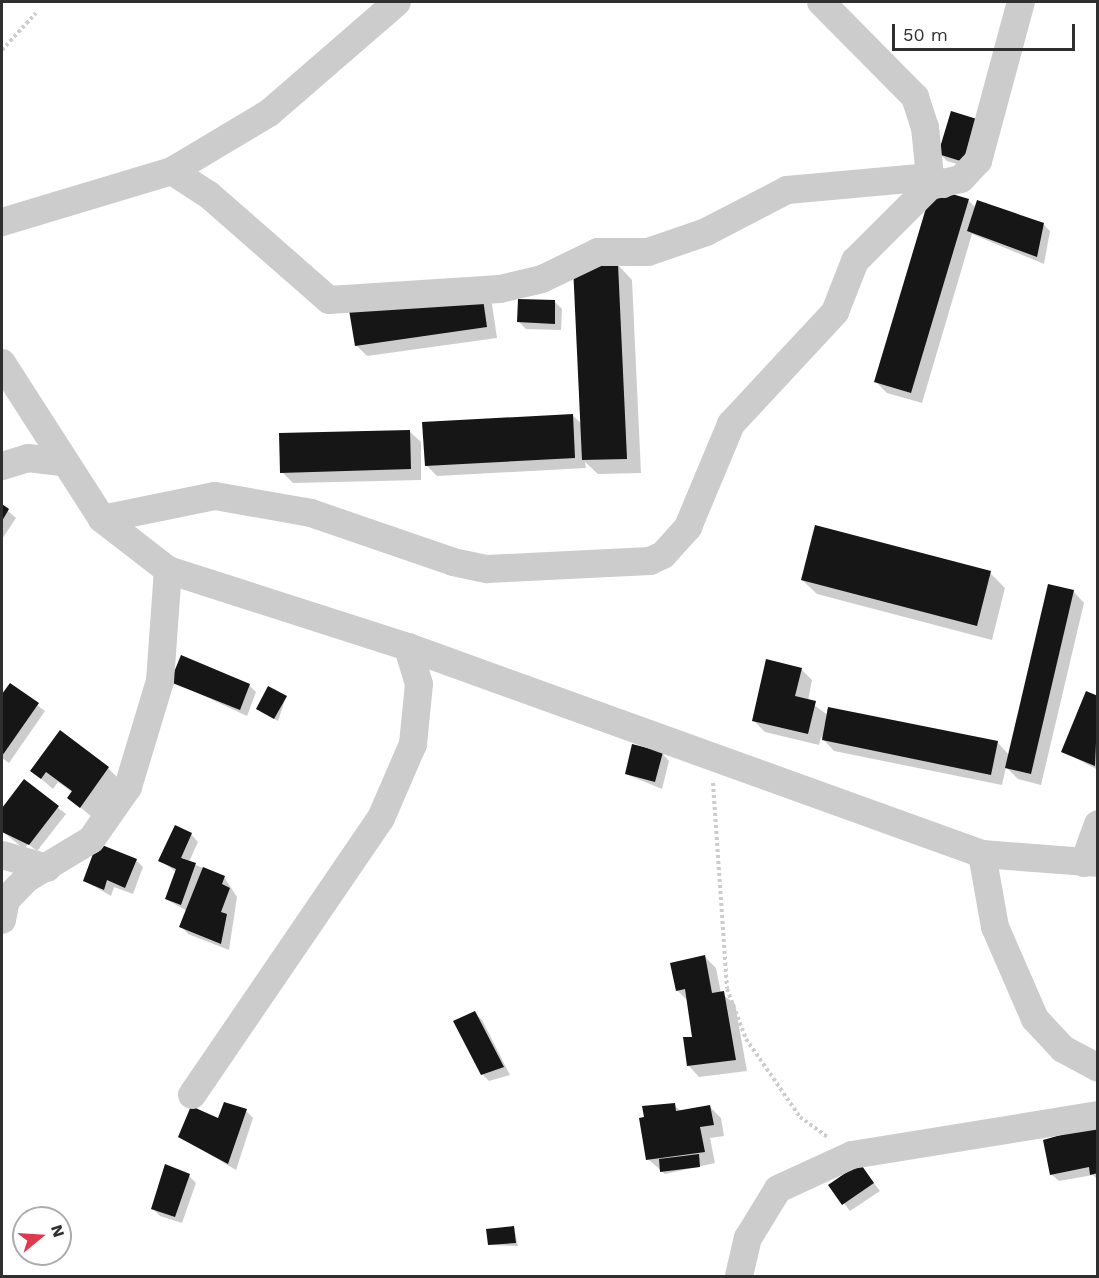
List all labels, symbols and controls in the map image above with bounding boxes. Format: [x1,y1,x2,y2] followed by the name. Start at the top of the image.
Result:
[895,12,1078,50] scale bar
[903,24,948,45] text: 50 m
[12,1206,72,1266] north arrow
[47,1222,69,1239] text: N

